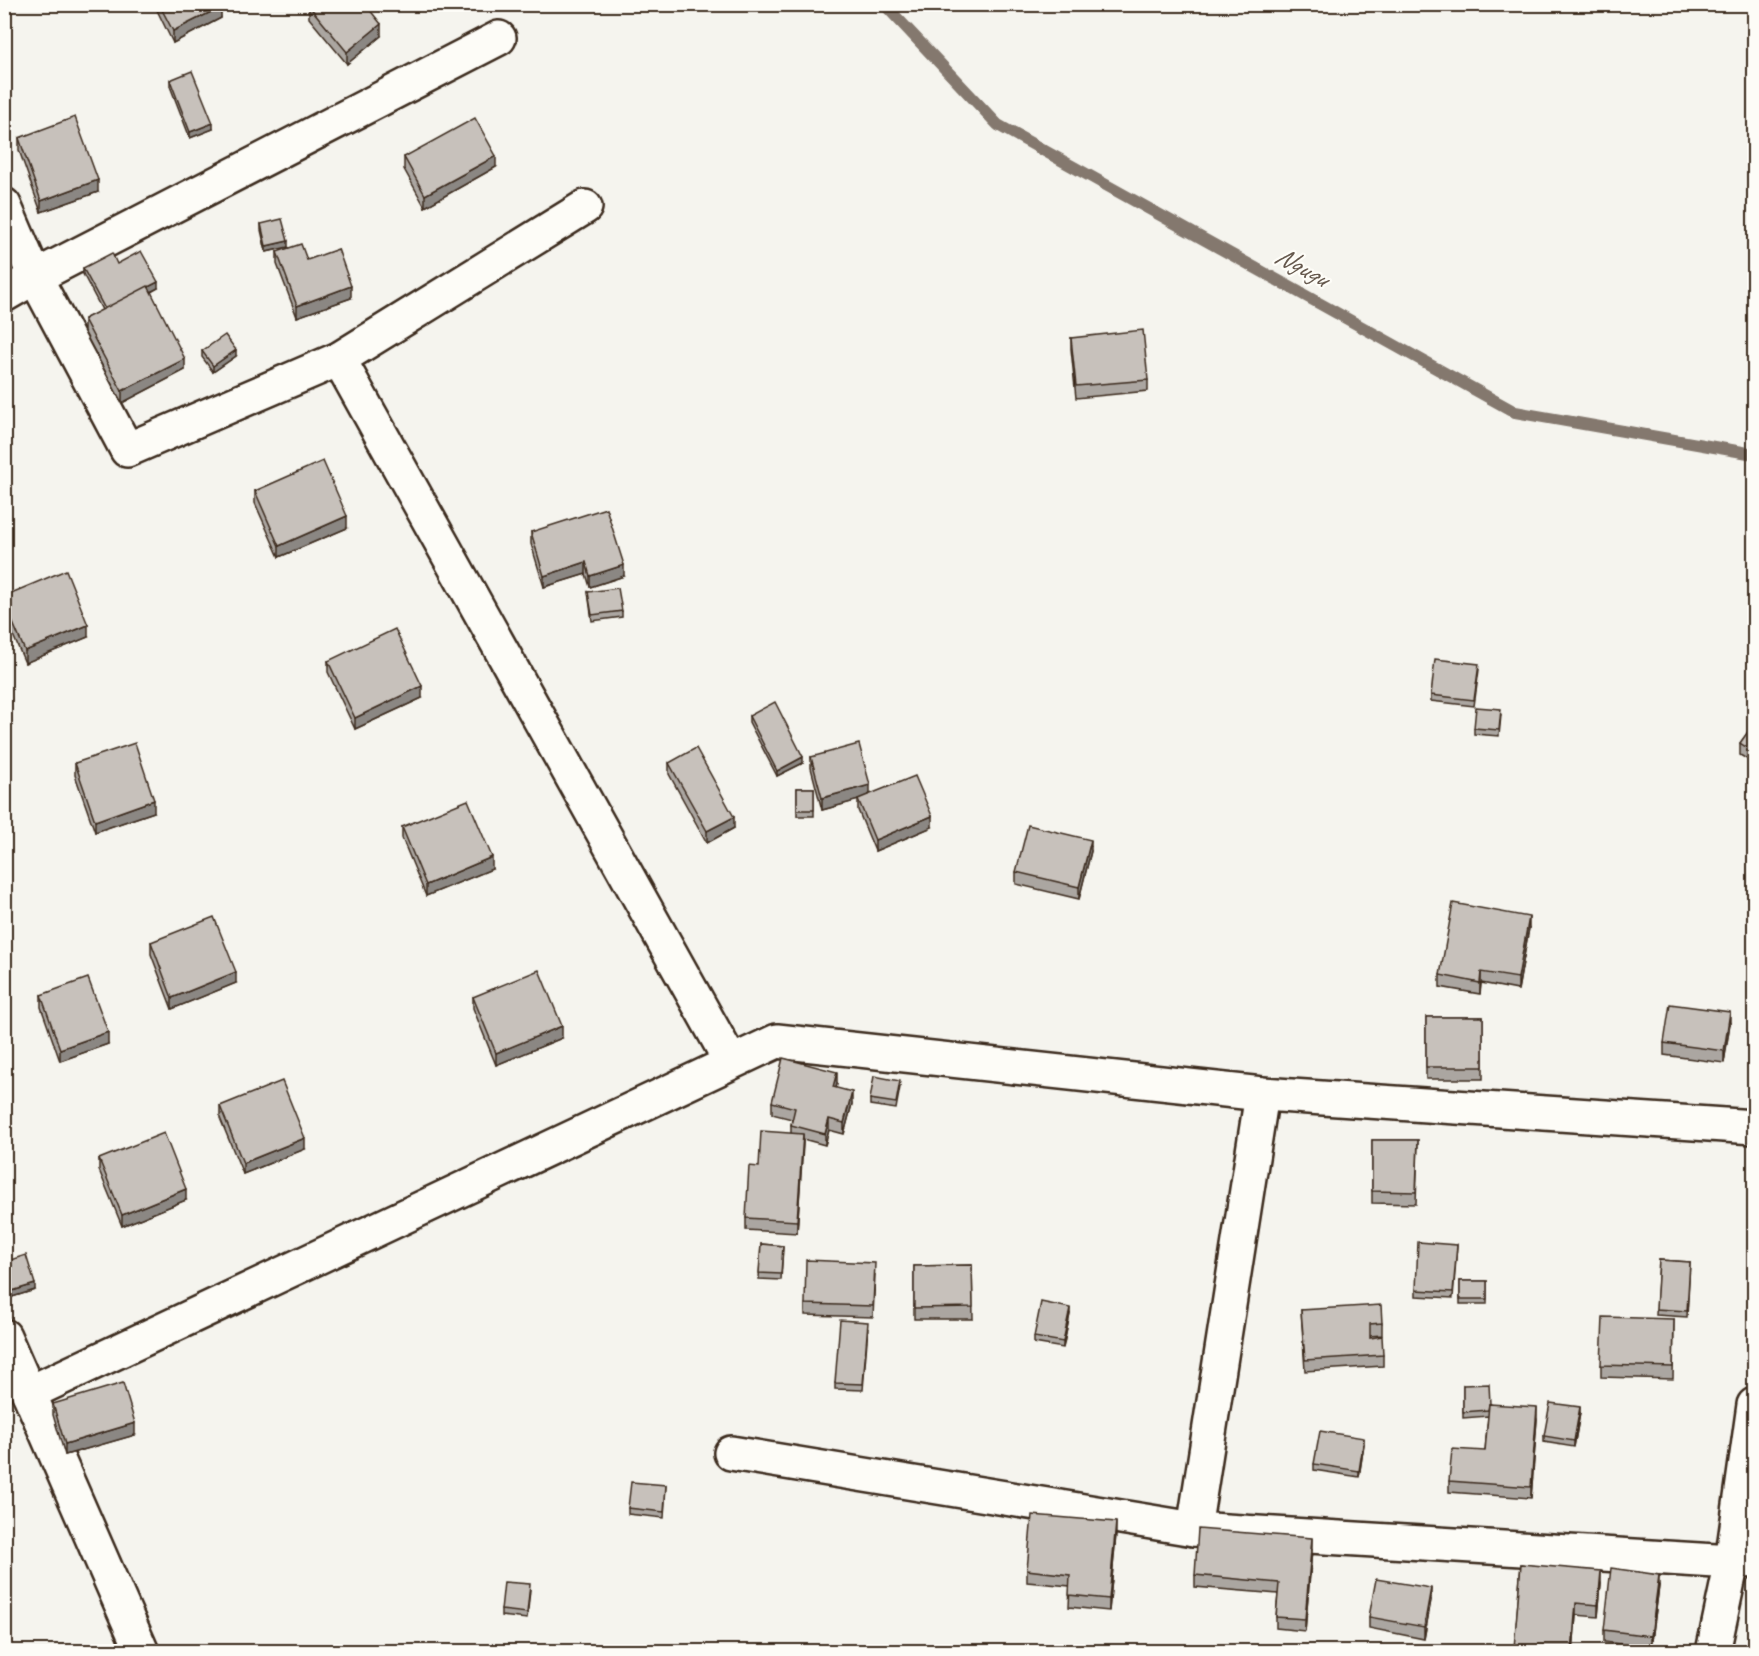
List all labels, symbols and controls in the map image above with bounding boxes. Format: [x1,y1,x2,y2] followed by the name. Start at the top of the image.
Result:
[1269,238,1338,296] water label: Ngugu

